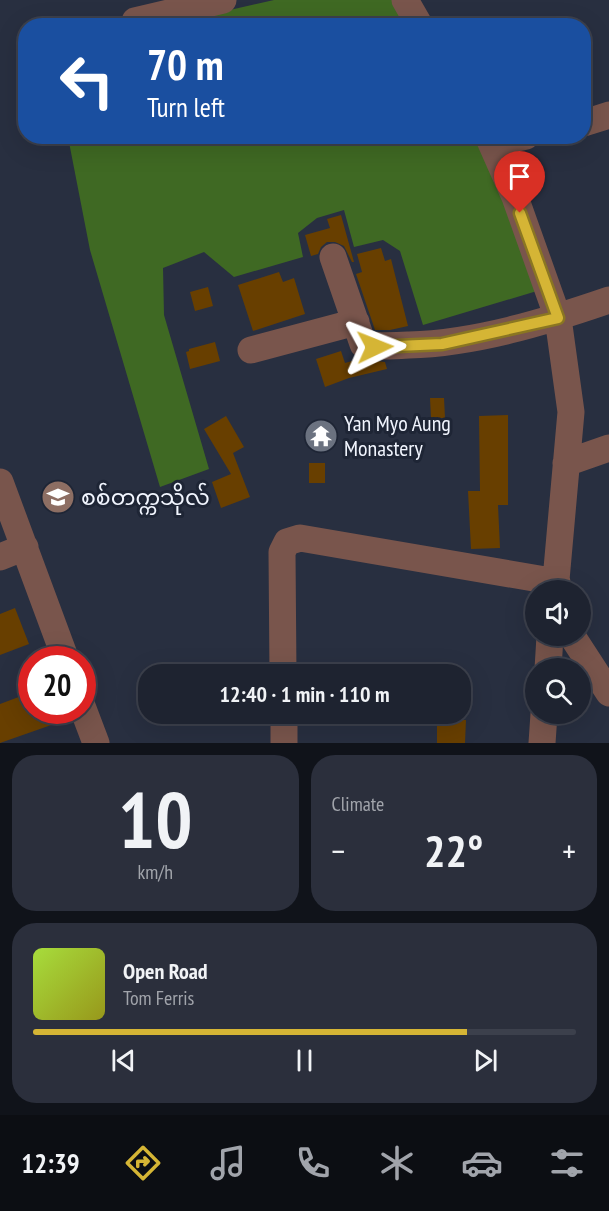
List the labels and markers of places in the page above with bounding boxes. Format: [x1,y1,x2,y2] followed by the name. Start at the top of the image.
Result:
[494,151,545,213] pin
[344,409,451,462] place label: Yan Myo Aung Monastery
[303,418,339,454] temple icon: Yan Myo Aung Monastery
[40,479,76,515] school or university icon: စစ်‌တက္ကသိုလ်
[81,482,210,515] place label: စစ်‌တက္ကသိုလ်

